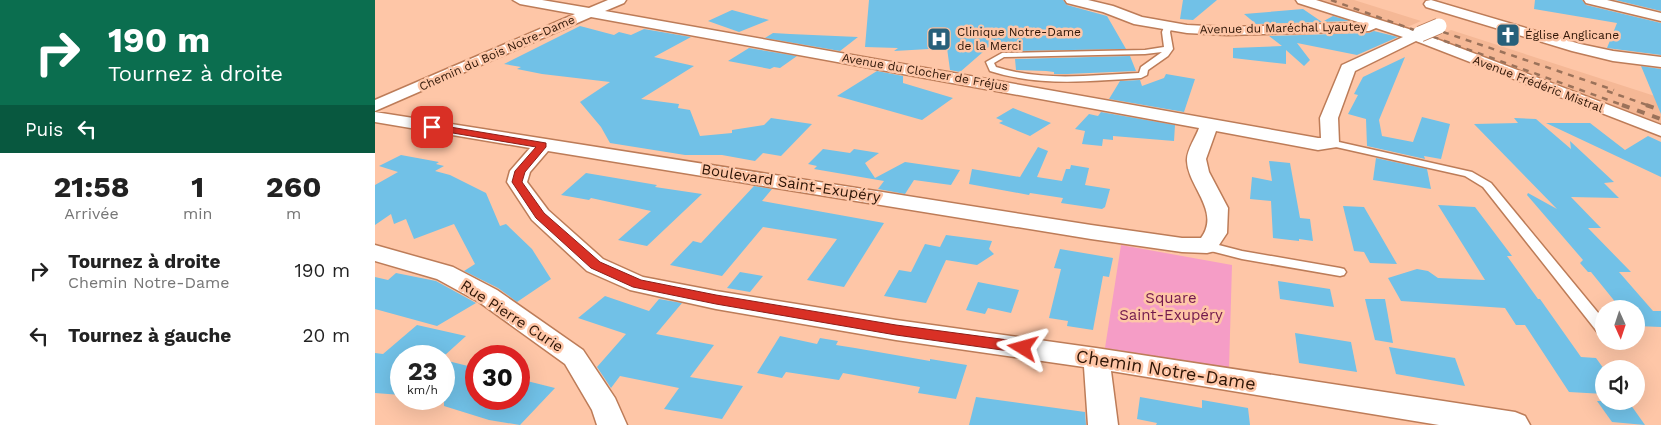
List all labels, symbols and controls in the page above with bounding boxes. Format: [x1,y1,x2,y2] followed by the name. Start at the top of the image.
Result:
[417,12,577,94] street label: Chemin du Bois Notre-Dame
[108,19,210,61] text: 190 m
[25,20,90,85] icon: right
[1200,20,1367,36] street label: Avenue du Maréchal Lyautey
[1495,22,1521,48] church icon: Église Anglicane
[957,25,1081,53] place label: Clinique Notre-Dame de la Merci
[926,26,952,52] hospital icon: Clinique Notre-Dame de la Merci
[1525,28,1619,42] place label: Église Anglicane
[841,50,1009,94] street label: Avenue du Clocher de Fréjus
[1471,53,1605,115] street label: Avenue Frédéric Mistral
[108,61,283,86] text: Tournez à droite
[411,106,453,148] pin
[418,113,446,141] icon: arrive
[73,115,101,143] icon: left
[25,118,63,141] text: Puis
[700,160,882,206] street label: Boulevard Saint-Exupéry
[53,169,130,204] text: 21:58
[191,169,204,204] text: 1
[266,169,322,204] text: 260
[64,204,119,223] text: Arrivée
[183,204,212,223] text: min
[286,204,301,223] text: m
[68,250,220,273] text: Tournez à droite
[25,257,53,285] icon: right
[294,259,350,282] text: 190 m
[68,273,230,292] text: Chemin Notre-Dame
[457,276,567,356] street label: Rue Pierre Curie
[1119,289,1223,324] park label: Square Saint-Exupéry
[1595,300,1645,350] north arrow
[1595,300,1645,410] map controls
[996,321,1048,373] position arrow
[25,322,53,350] icon: left
[68,324,231,347] text: Tournez à gauche
[303,324,350,347] text: 20 m
[465,345,530,410] speed limit sign: 30
[1075,345,1257,394] street label: Chemin Notre-Dame
[408,357,437,386] text: 23
[1595,360,1645,410] button: sound
[407,383,438,397] text: km/h

